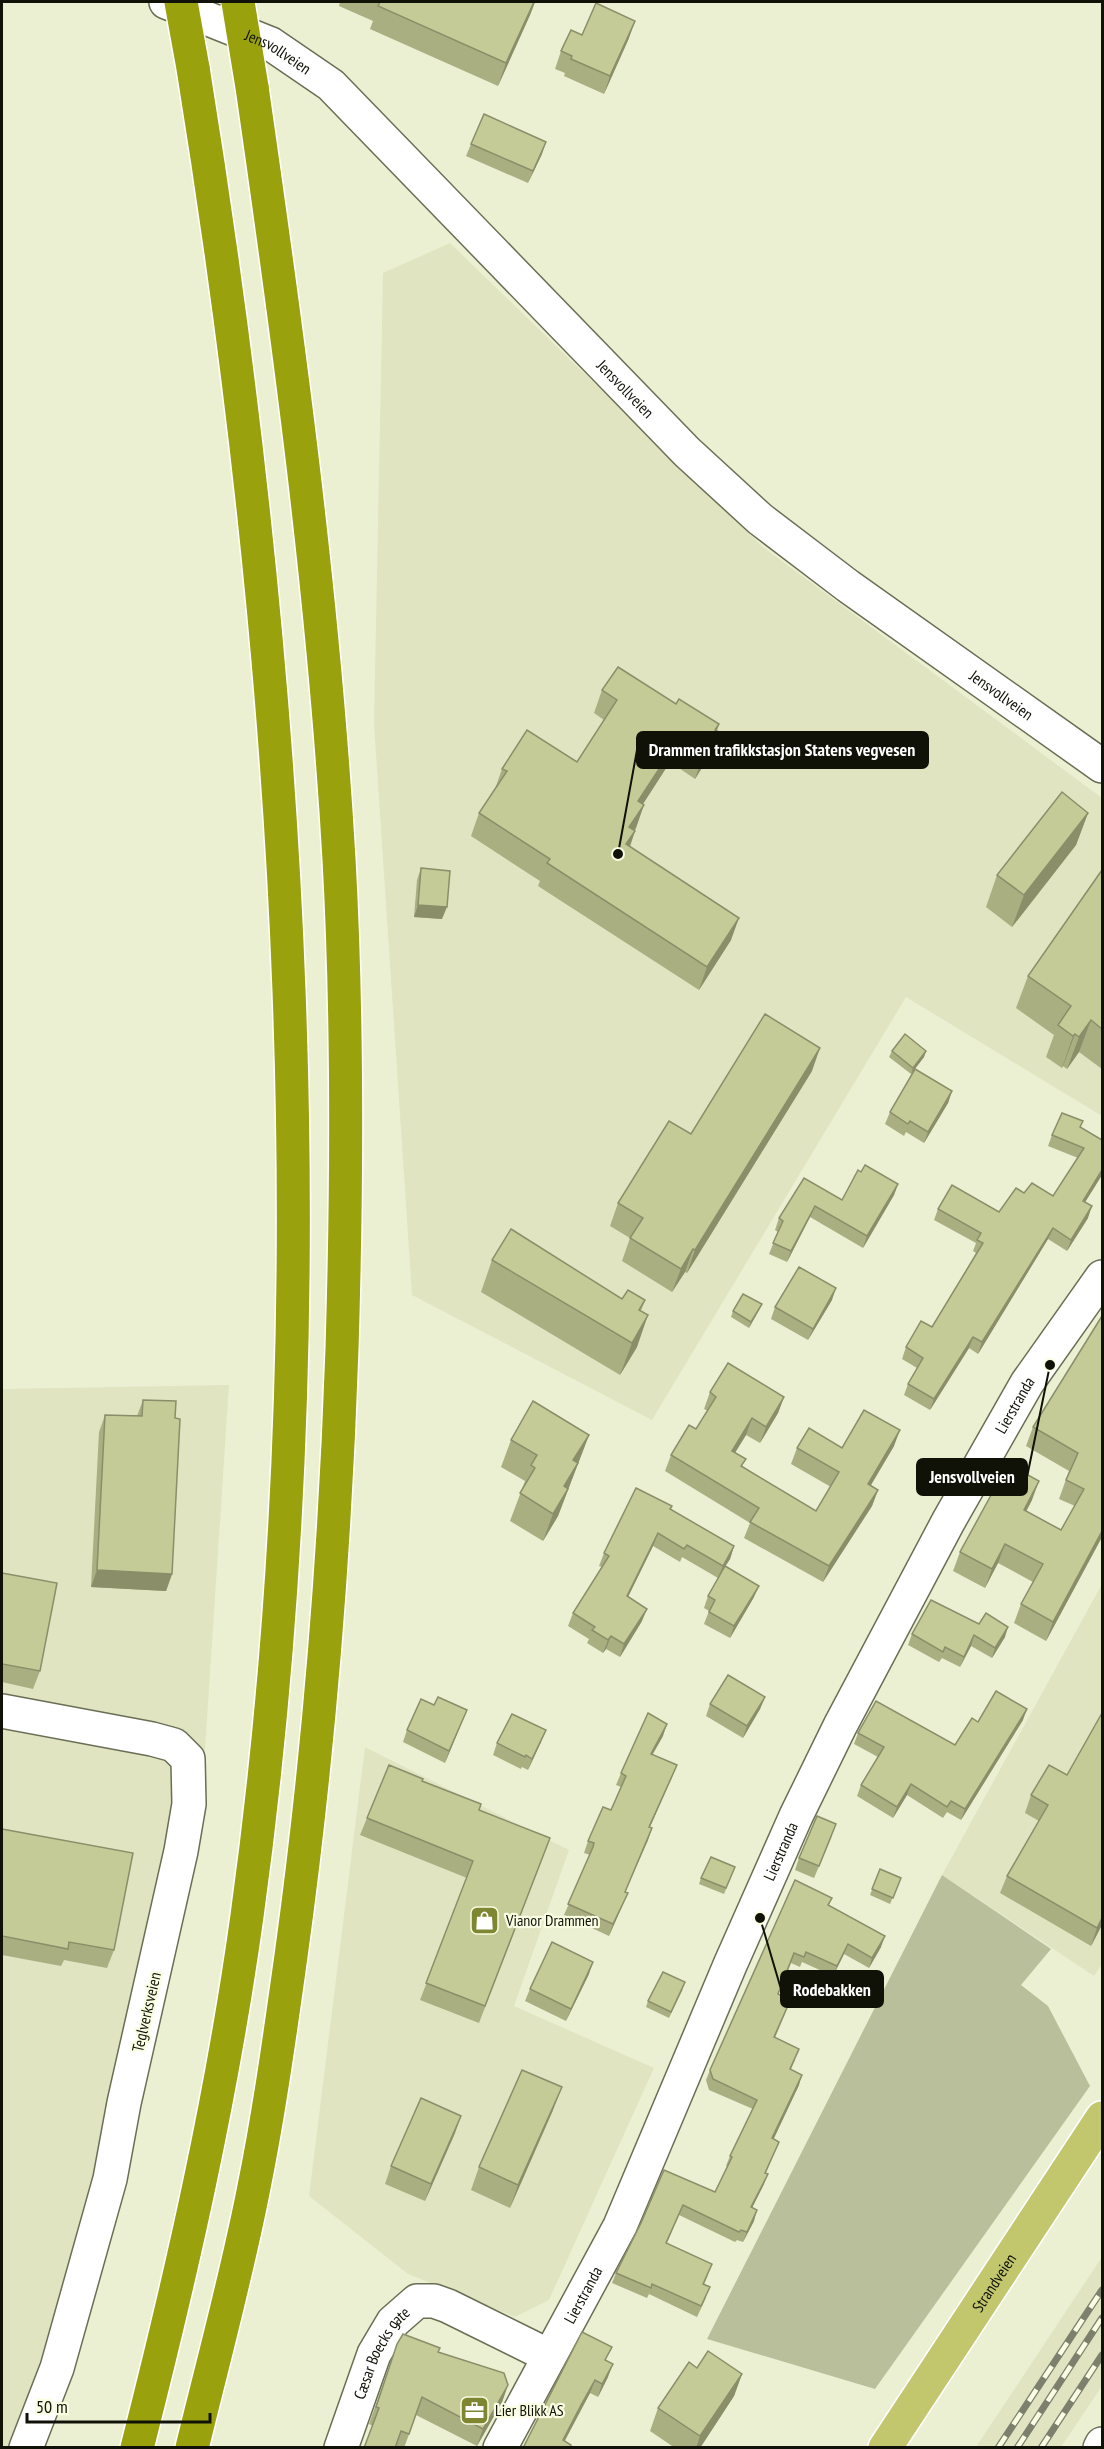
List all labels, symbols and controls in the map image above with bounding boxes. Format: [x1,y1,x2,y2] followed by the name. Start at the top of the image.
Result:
[241,24,315,79] street label: Jensvollveien
[592,355,658,422] street label: Jensvollveien
[965,665,1037,724] street label: Jensvollveien
[637,732,928,768] callout: Drammen trafikkstasjon Statens vegvesen
[649,738,915,761] text: Drammen trafikkstasjon Statens vegvesen
[990,1373,1038,1437] street label: Lierstranda
[917,1459,1027,1495] callout: Jensvollveien
[928,1465,1015,1488] text: Jensvollveien
[759,1819,802,1884] street label: Lierstranda
[469,1904,501,1936] shop icon: Vianor Drammen
[505,1910,599,1930] place label: Vianor Drammen
[127,1970,165,2054] street label: Teglverksveien
[781,1971,883,2007] callout: Rodebakken
[793,1978,871,2001] text: Rodebakken
[967,2250,1020,2316] street label: Strandveien
[559,2263,606,2327] street label: Lierstranda
[349,2302,414,2402] street label: Cæsar Boecks gate
[27,2386,210,2424] scale bar
[458,2394,490,2426] office icon: Lier Blikk AS
[36,2395,68,2418] text: 50 m
[495,2400,564,2420] place label: Lier Blikk AS

